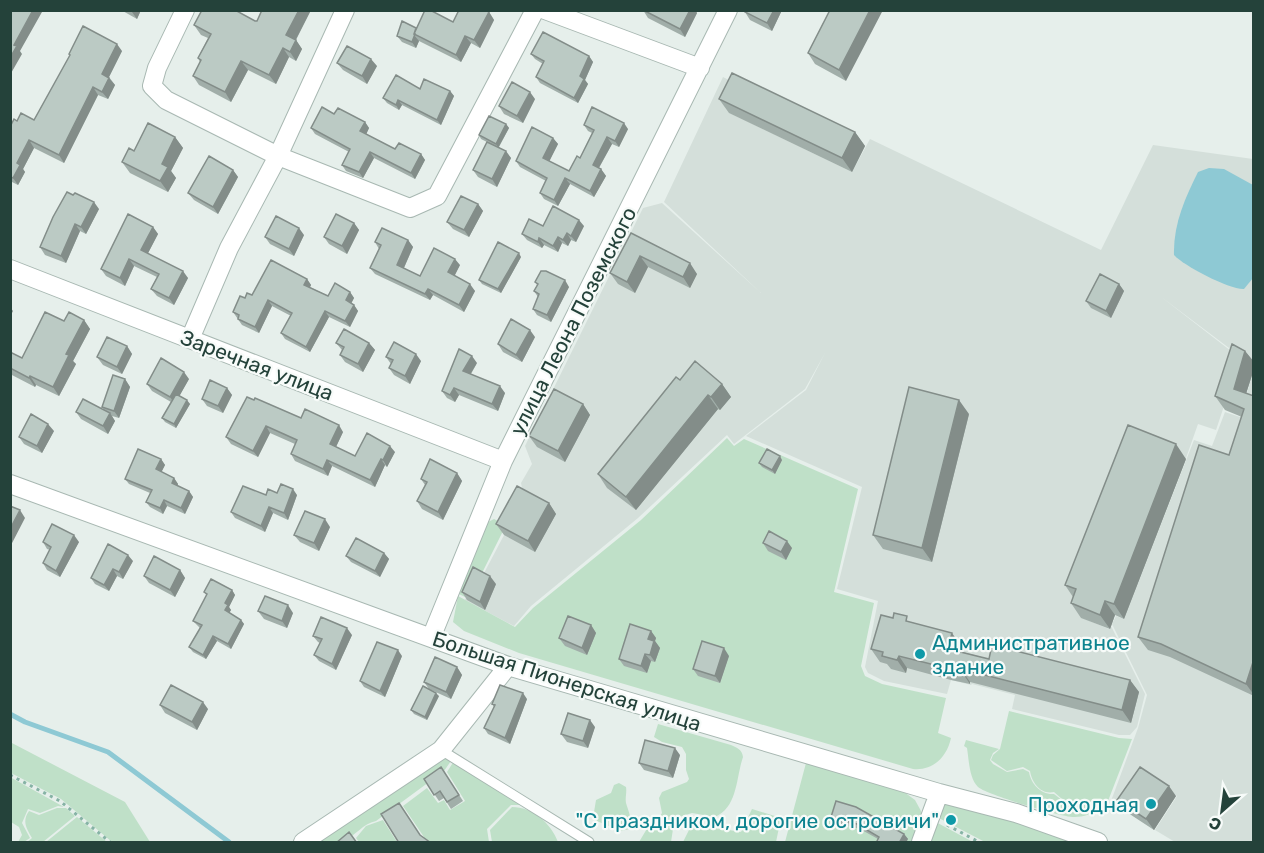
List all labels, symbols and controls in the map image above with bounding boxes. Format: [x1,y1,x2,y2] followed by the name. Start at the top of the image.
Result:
[504,203,642,439] street label: улица Леона Поземского
[177,324,337,406] street label: Заречная улица
[429,626,705,736] street label: Большая Пионерская улица
[932,630,1130,679] place label: Административное здание
[913,647,927,661] marker: Административное здание
[1192,781,1252,841] north arrow
[1028,792,1139,817] place label: Проходная
[1144,797,1158,811] marker: Проходная
[576,808,939,833] place label: "С праздником, дорогие островичи"
[944,813,958,827] marker: "С праздником, дорогие островичи"
[1206,813,1225,835] text: С

